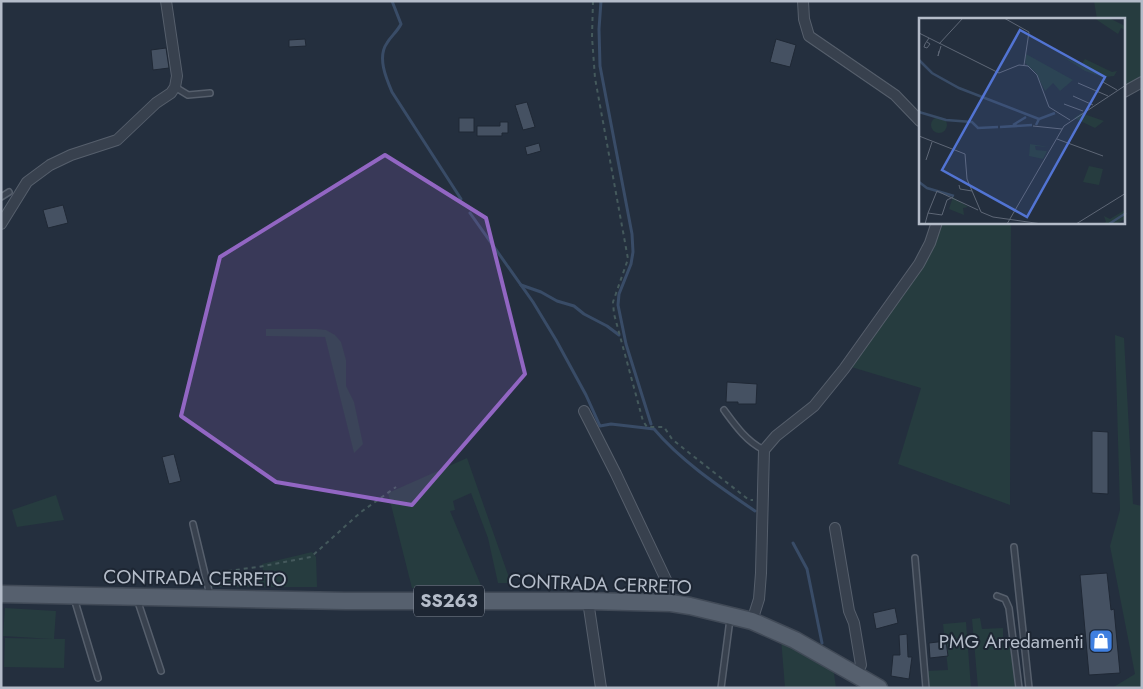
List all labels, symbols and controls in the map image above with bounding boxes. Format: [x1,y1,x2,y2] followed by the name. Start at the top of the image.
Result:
[919,18,1126,224] inset map
[103,563,287,593] street label: CONTRADA CERRETO
[508,567,692,601] street label: CONTRADA CERRETO
[414,586,484,616] road number: SS263
[939,628,1084,655] place label: PMG Arredamenti
[1088,628,1114,654] shop icon: PMG Arredamenti

